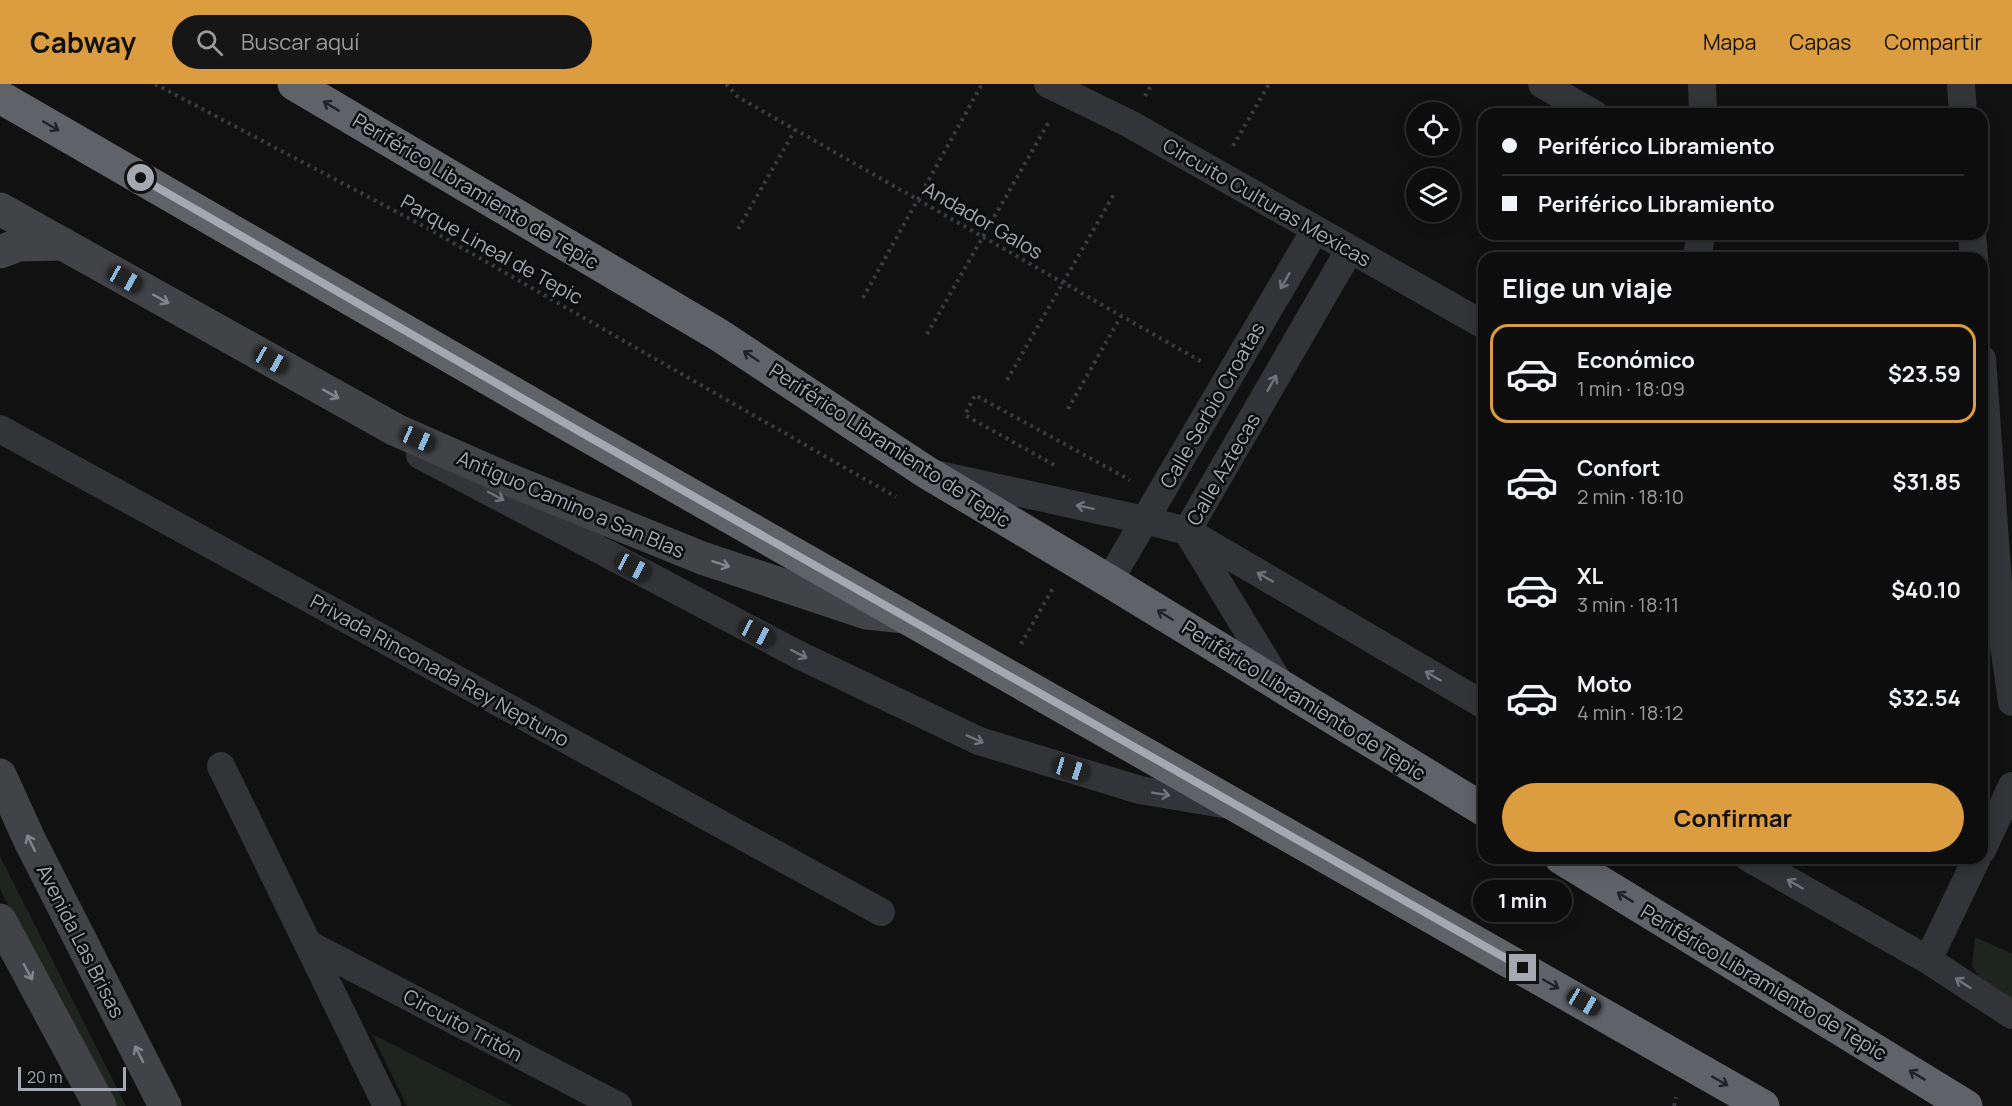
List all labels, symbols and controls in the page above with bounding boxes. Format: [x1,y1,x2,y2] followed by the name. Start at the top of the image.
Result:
[172,15,592,69] search box
[30,23,136,61] text: Cabway
[193,26,226,59] icon: search
[241,27,359,57] text: Buscar aquí
[1703,28,1756,56] text: Mapa
[1789,28,1851,56] text: Capas
[1884,28,1982,56] text: Compartir
[323,99,340,111] one-way arrow
[1406,102,1460,222] map controls
[1406,102,1460,156] button: locate
[348,107,604,275] street label: Periférico Libramiento de Tepic
[42,121,59,133] one-way arrow
[1158,131,1376,273] street label: Circuito Culturas Mexicas
[1538,131,1775,161] text: Periférico Libramiento
[127,164,154,191] route start
[1406,168,1460,222] button: layers
[918,175,1048,265] street label: Andador Galos
[396,188,588,310] street label: Parque Lineal de Tepic
[1538,189,1775,219] text: Periférico Libramiento
[105,262,145,296] car
[1502,269,1673,306] text: Elige un viaje
[1279,272,1291,289] one-way arrow
[152,293,169,305] one-way arrow
[1153,317,1271,493] street label: Calle Serbio Croatas
[251,343,291,377] car
[1577,345,1695,375] text: Económico
[1505,347,1559,401] icon: car
[743,350,760,362] one-way arrow
[764,357,1016,533] street label: Periférico Libramiento de Tepic
[1888,359,1961,389] text: $23.59
[1267,375,1279,392] one-way arrow
[1577,375,1685,402] text: 1 min · 18:09
[322,389,340,400] one-way arrow
[1180,408,1266,530] street label: Calle Aztecas
[398,423,438,455] car
[453,444,689,564] street label: Antiguo Camino a San Blas
[1577,453,1660,483] text: Confort
[1505,455,1559,509] icon: car
[1893,467,1961,497] text: $31.85
[1577,483,1684,510] text: 2 min · 18:10
[487,490,504,502] one-way arrow
[1076,501,1095,512] one-way arrow
[613,551,653,583] car
[711,560,730,571] one-way arrow
[1577,561,1603,591] text: XL
[1505,563,1559,617] icon: car
[1257,571,1274,583] one-way arrow
[1891,575,1961,605] text: $40.10
[306,587,575,753] street label: Privada Rinconada Rey Neptuno
[1577,591,1679,618] text: 3 min · 18:11
[1157,608,1174,620] one-way arrow
[1177,614,1431,786] street label: Periférico Libramiento de Tepic
[737,617,777,649] car
[789,649,807,661] one-way arrow
[1425,669,1442,681] one-way arrow
[1577,669,1632,699] text: Moto
[1505,671,1559,725] icon: car
[1888,683,1961,713] text: $32.54
[1577,699,1683,726] text: 4 min · 18:12
[965,734,983,745] one-way arrow
[1051,755,1091,783] car
[1502,783,1964,852] button: Confirmar
[1151,789,1171,800] one-way arrow
[25,834,37,852] one-way arrow
[31,860,131,1022] street label: Avenida Las Brisas
[1787,878,1804,890] one-way arrow
[1474,881,1573,923] callout: 1 min
[1498,887,1547,914] text: 1 min
[1617,890,1634,902] one-way arrow
[1636,898,1892,1066] street label: Periférico Libramiento de Tepic
[1509,954,1536,981] route end
[22,963,34,980] one-way arrow
[1955,977,1972,989] one-way arrow
[1542,978,1559,990] one-way arrow
[399,982,527,1068] street label: Circuito Tritón
[1564,985,1604,1019] car
[132,1045,144,1063] one-way arrow
[18,1064,126,1092] scale bar
[27,1066,63,1088] text: 20 m
[1908,1069,1925,1082] one-way arrow
[1711,1075,1728,1087] one-way arrow

